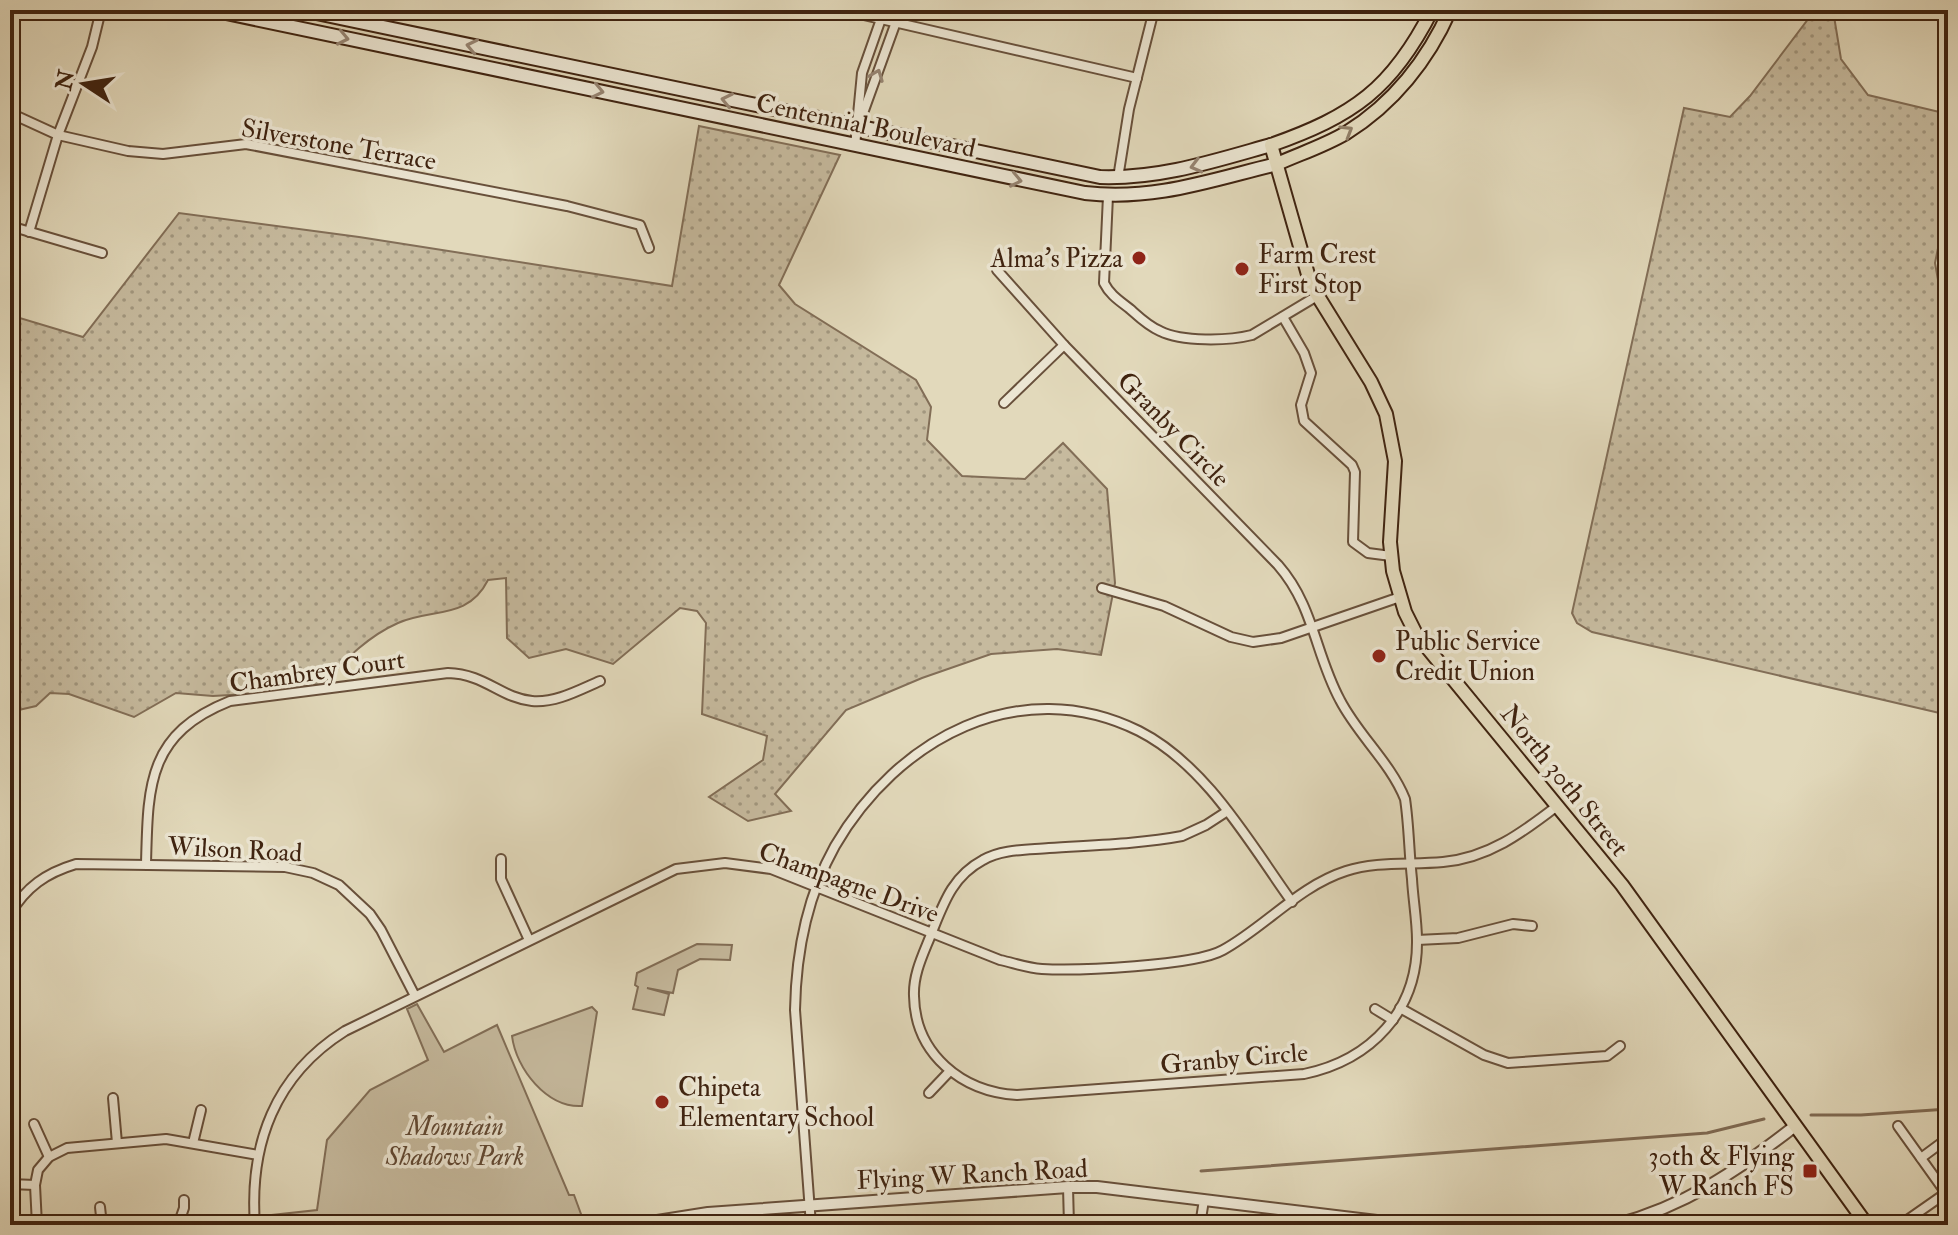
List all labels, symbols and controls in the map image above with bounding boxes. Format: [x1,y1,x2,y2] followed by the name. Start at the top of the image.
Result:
[336,28,350,45] one-way arrow
[466,38,480,55] one-way arrow
[44,44,124,124] north arrow
[49,67,81,94] text: N
[867,69,884,83] one-way arrow
[590,82,604,99] one-way arrow
[753,87,979,165] street label: Centennial Boulevard
[720,92,734,109] one-way arrow
[239,112,439,178] street label: Silverstone Terrace
[1338,125,1353,141] one-way arrow
[1189,157,1203,173] one-way arrow
[1010,170,1023,187] one-way arrow
[1258,239,1376,302] place label: Farm Crest First Stop
[990,243,1123,275] place label: Alma's Pizza
[1130,249,1148,267] marker: Alma's Pizza
[1233,260,1251,278] marker: Farm Crest First Stop
[1110,365,1236,494] street label: Granby Circle
[1395,626,1540,688] place label: Public Service Credit Union
[227,644,407,700] street label: Chambrey Court
[1370,647,1388,665] marker: Public Service Credit Union
[1493,698,1635,863] street label: North 30th Street
[166,830,303,870] street label: Wilson Road
[754,836,943,931] street label: Champagne Drive
[1159,1037,1309,1081] street label: Granby Circle
[678,1072,875,1134] place label: Chipeta Elementary School
[653,1093,671,1111] marker: Chipeta Elementary School
[385,1111,524,1173] park label: Mountain Shadows Park
[1648,1141,1795,1203] place label: 30th & Flying W Ranch FS
[856,1153,1089,1197] street label: Flying W Ranch Road
[1801,1162,1819,1180] marker: 30th & Flying W Ranch FS

